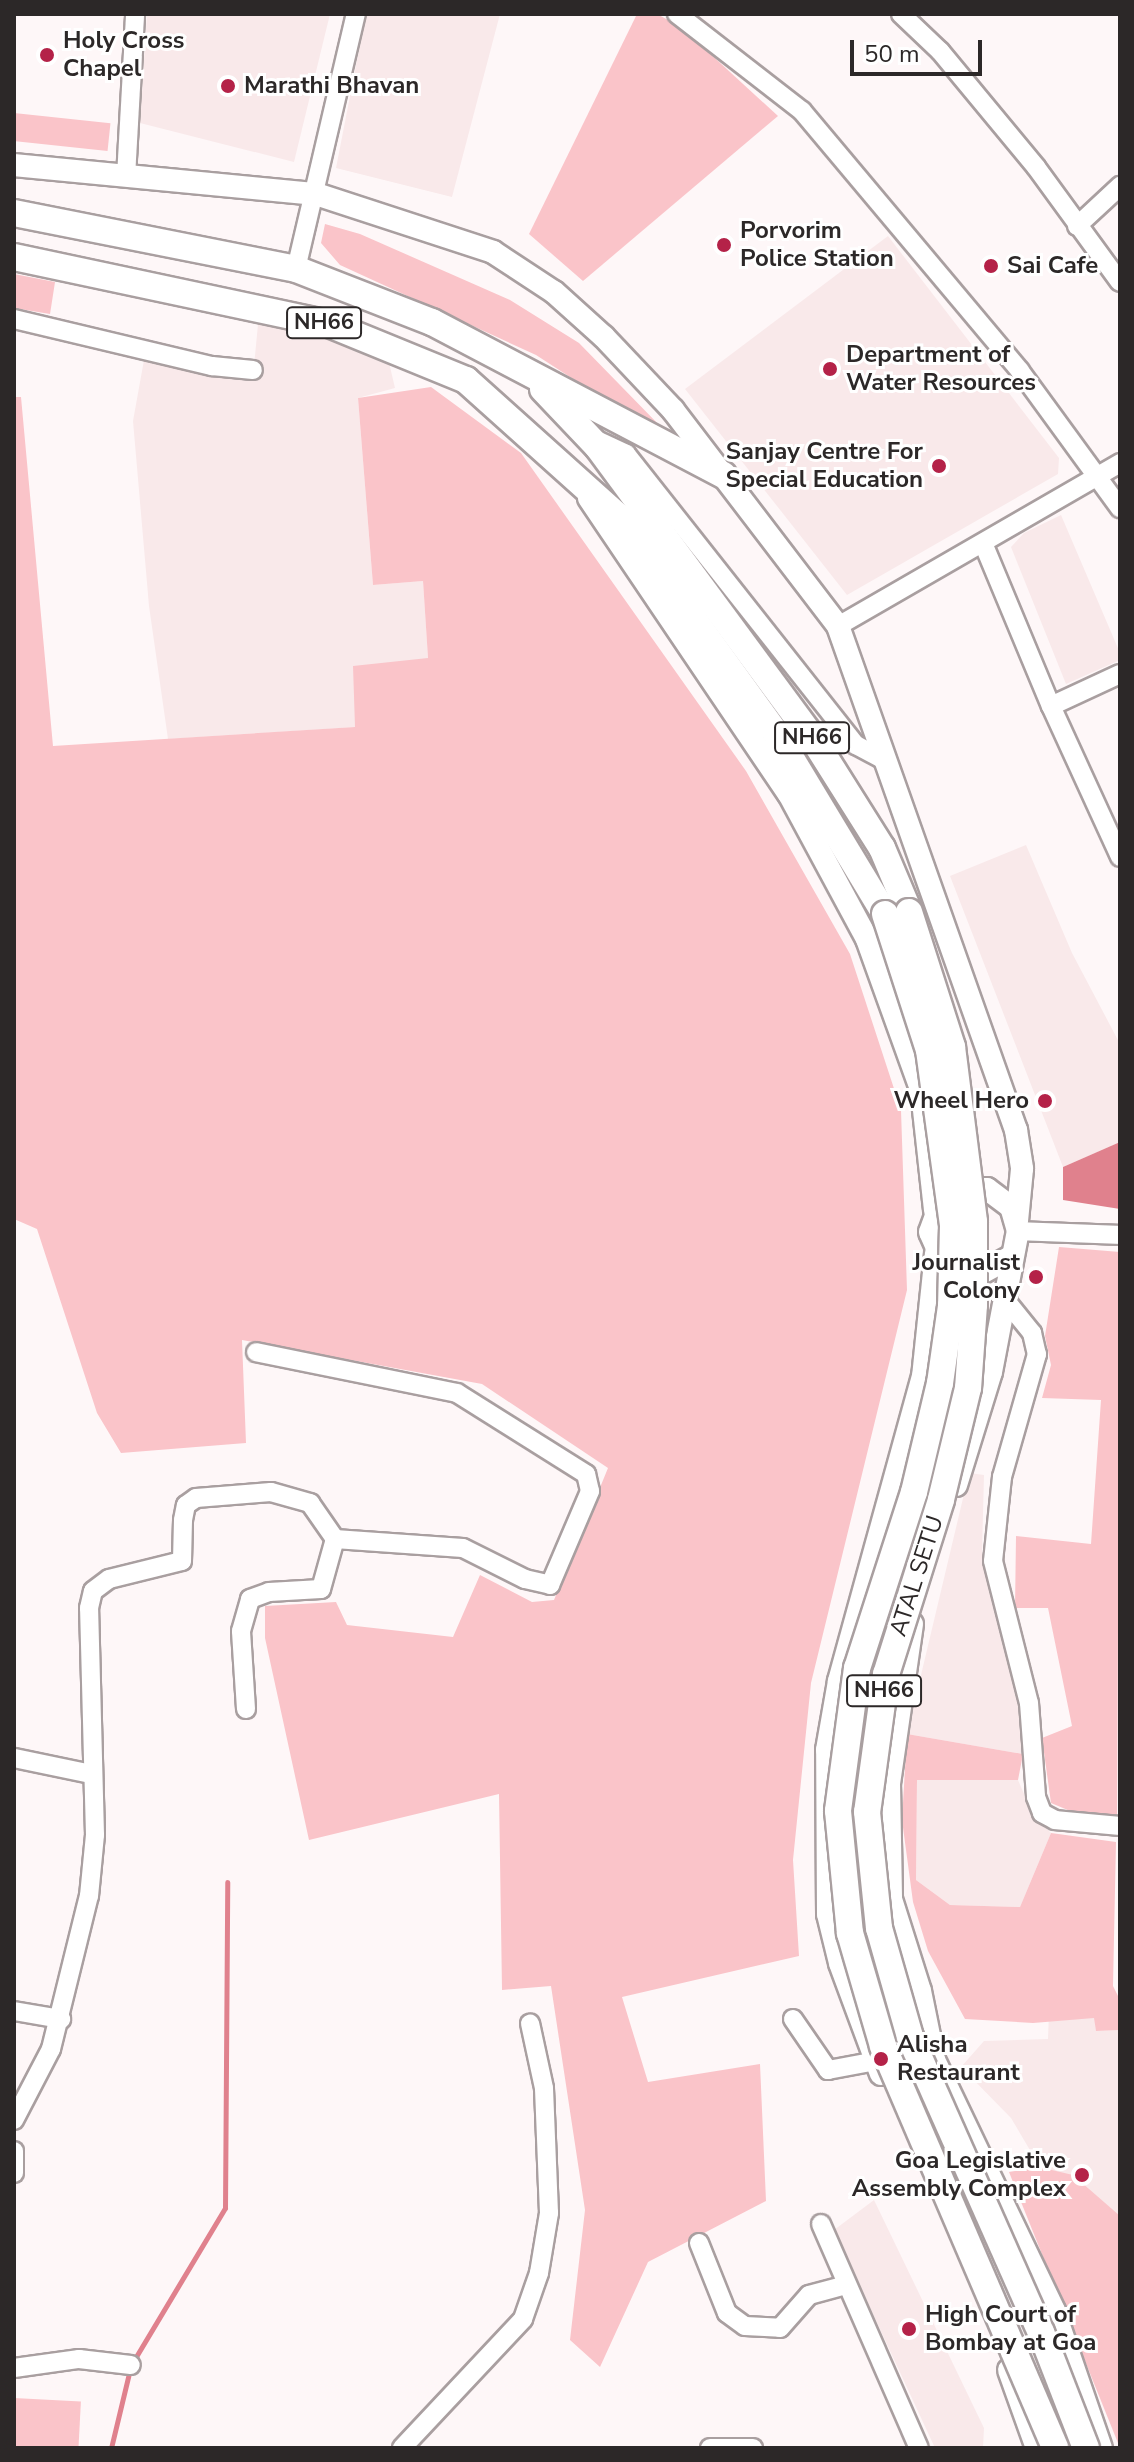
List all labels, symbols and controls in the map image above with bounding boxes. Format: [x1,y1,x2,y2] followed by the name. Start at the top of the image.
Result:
[854,24,986,74] scale bar
[63,27,185,83] place label: Holy Cross Chapel
[864,38,920,70] text: 50 m
[38,46,56,64] marker: Holy Cross Chapel
[244,72,419,100] place label: Marathi Bhavan
[219,77,237,95] marker: Marathi Bhavan
[740,217,894,273] place label: Porvorim Police Station
[715,236,733,254] marker: Porvorim Police Station
[1007,252,1098,280] place label: Sai Cafe
[982,257,1000,275] marker: Sai Cafe
[286,305,362,341] road number: NH66
[846,341,1036,397] place label: Department of Water Resources
[821,360,839,378] marker: Department of Water Resources
[726,438,923,494] place label: Sanjay Centre For Special Education
[930,457,948,475] marker: Sanjay Centre For Special Education
[774,720,850,756] road number: NH66
[893,1087,1029,1115] place label: Wheel Hero
[1036,1092,1054,1110] marker: Wheel Hero
[913,1249,1020,1305] place label: Journalist Colony
[1027,1268,1045,1286] marker: Journalist Colony
[884,1512,950,1640] street label: ATAL SETU
[846,1673,922,1709] road number: NH66
[897,2031,1020,2087] place label: Alisha Restaurant
[872,2050,890,2068] marker: Alisha Restaurant
[852,2147,1066,2203] place label: Goa Legislative Assembly Complex
[1073,2166,1091,2184] marker: Goa Legislative Assembly Complex
[925,2301,1096,2357] place label: High Court of Bombay at Goa
[900,2320,918,2338] marker: High Court of Bombay at Goa

